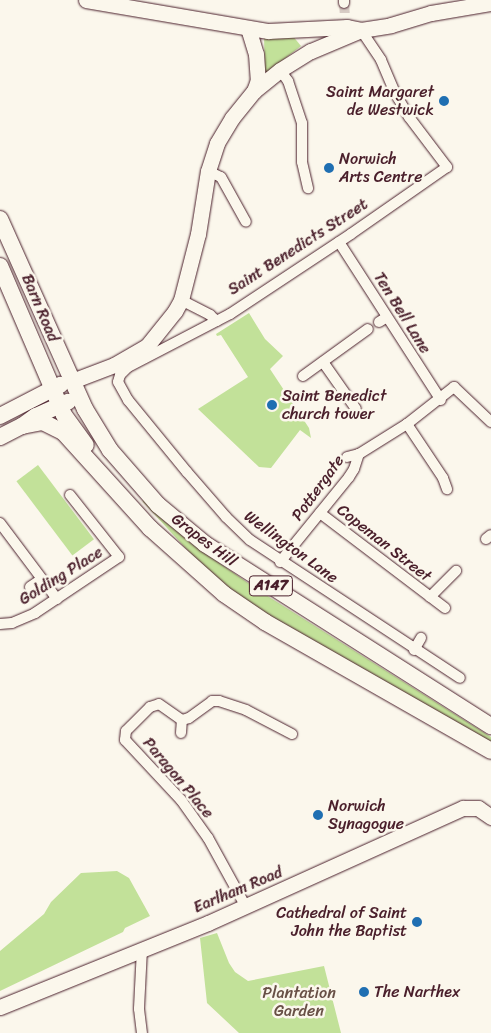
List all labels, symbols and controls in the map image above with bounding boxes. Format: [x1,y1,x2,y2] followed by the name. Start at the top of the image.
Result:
[327,82,434,120] place label: Saint Margaret de Westwick
[438,95,450,107] marker: Saint Margaret de Westwick
[339,149,422,187] place label: Norwich Arts Centre
[323,162,335,174] marker: Norwich Arts Centre
[224,194,372,300] street label: Saint Benedicts Street
[369,269,435,357] street label: Ten Bell Lane
[17,271,63,345] street label: Barn Road
[282,386,387,424] place label: Saint Benedict church tower
[266,399,278,411] marker: Saint Benedict church tower
[288,451,348,525] street label: Pottergate
[333,500,435,586] street label: Copeman Street
[240,507,342,587] street label: Wellington Lane
[168,509,240,571] street label: Grapes Hill
[16,543,106,609] street label: Golding Place
[248,574,294,598] road number: A147
[139,734,217,822] street label: Paragon Place
[328,796,404,834] place label: Norwich Synagogue
[312,809,324,821] marker: Norwich Synagogue
[190,863,286,917] street label: Earlham Road
[276,903,407,941] place label: Cathedral of Saint John the Baptist
[411,916,423,928] marker: Cathedral of Saint John the Baptist
[374,982,461,1002] place label: The Narthex
[262,983,336,1021] park label: Plantation Garden
[358,986,370,998] marker: The Narthex

